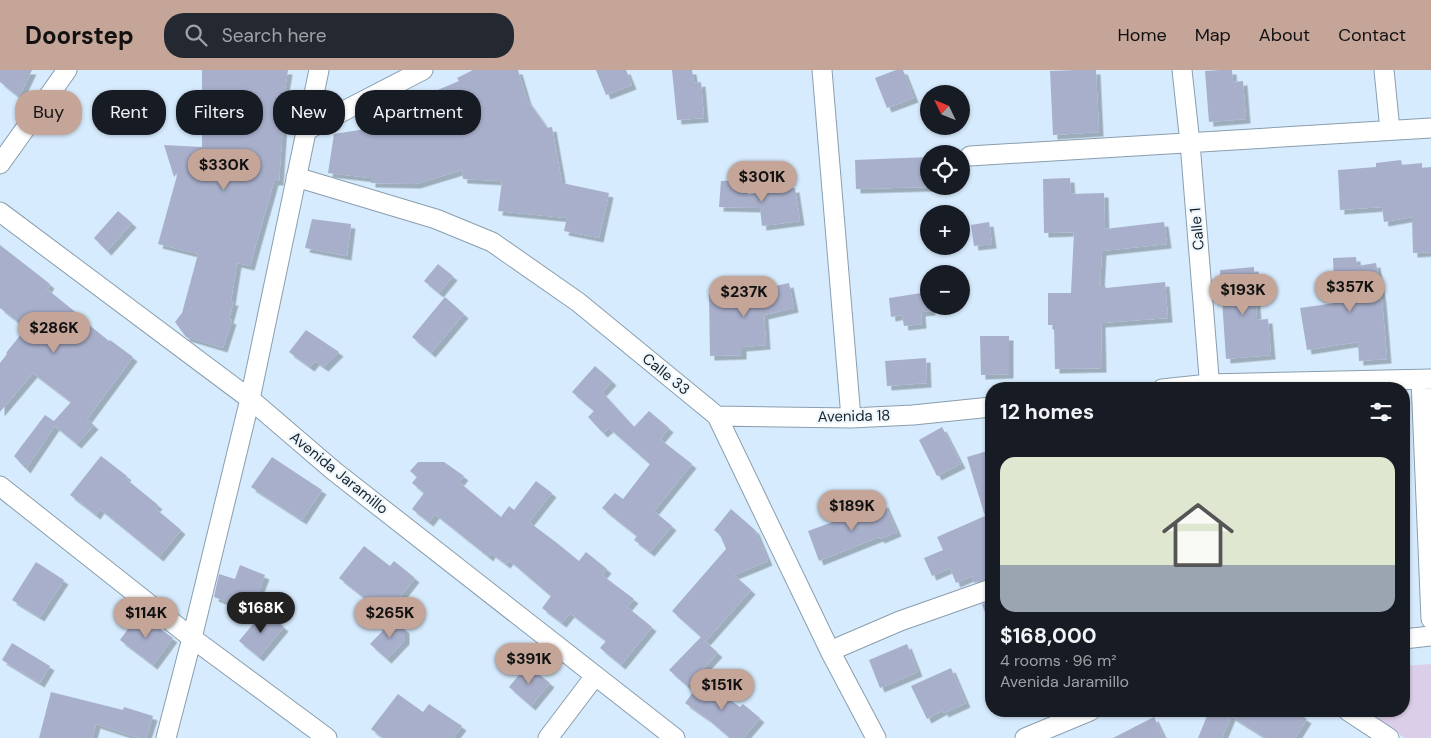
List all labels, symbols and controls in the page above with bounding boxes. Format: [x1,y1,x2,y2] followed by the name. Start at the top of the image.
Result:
[164,13,514,58] search box
[25,20,134,51] text: Doorstep
[182,21,210,49] icon: search
[222,23,327,48] text: Search here
[1117,23,1167,47] text: Home
[1195,23,1231,47] text: Map
[1259,23,1310,47] text: About
[1338,23,1406,47] text: Contact
[920,85,970,135] north arrow
[920,85,970,315] map controls
[15,90,82,135] chip: Buy
[92,90,166,135] chip: Rent
[176,90,263,135] chip: Filters
[273,90,345,135] chip: New
[355,90,481,135] chip: Apartment
[920,145,970,195] button: locate
[189,148,259,191] pin: $330K
[199,154,249,175] text: $330K
[727,160,797,203] pin: $301K
[739,166,785,187] text: $301K
[920,205,970,255] button: +
[1185,207,1209,251] street label: Calle 1
[920,265,970,315] button: −
[1315,270,1385,313] pin: $357K
[1208,274,1278,316] pin: $193K
[709,276,779,318] pin: $237K
[1326,276,1374,297] text: $357K
[1220,279,1266,300] text: $193K
[720,281,768,302] text: $237K
[19,312,89,354] pin: $286K
[29,317,79,338] text: $286K
[638,349,694,399] street label: Calle 33
[1000,398,1094,426] text: 12 homes
[1367,398,1395,426] icon: filters
[817,405,891,427] street label: Avenida 18
[286,427,392,519] street label: Avenida Jaramillo
[817,490,887,532] pin: $189K
[1153,490,1243,580] icon: home
[829,495,875,516] text: $189K
[226,592,296,634] pin: $168K
[111,596,181,639] pin: $114K
[355,596,425,639] pin: $265K
[238,597,284,618] text: $168K
[125,602,167,623] text: $114K
[365,602,415,623] text: $265K
[1000,622,1096,650] text: $168,000
[494,642,564,685] pin: $391K
[506,648,552,669] text: $391K
[1000,650,1116,671] text: 4 rooms · 96 m²
[687,668,757,711] pin: $151K
[1000,671,1129,692] text: Avenida Jaramillo
[701,674,743,695] text: $151K

